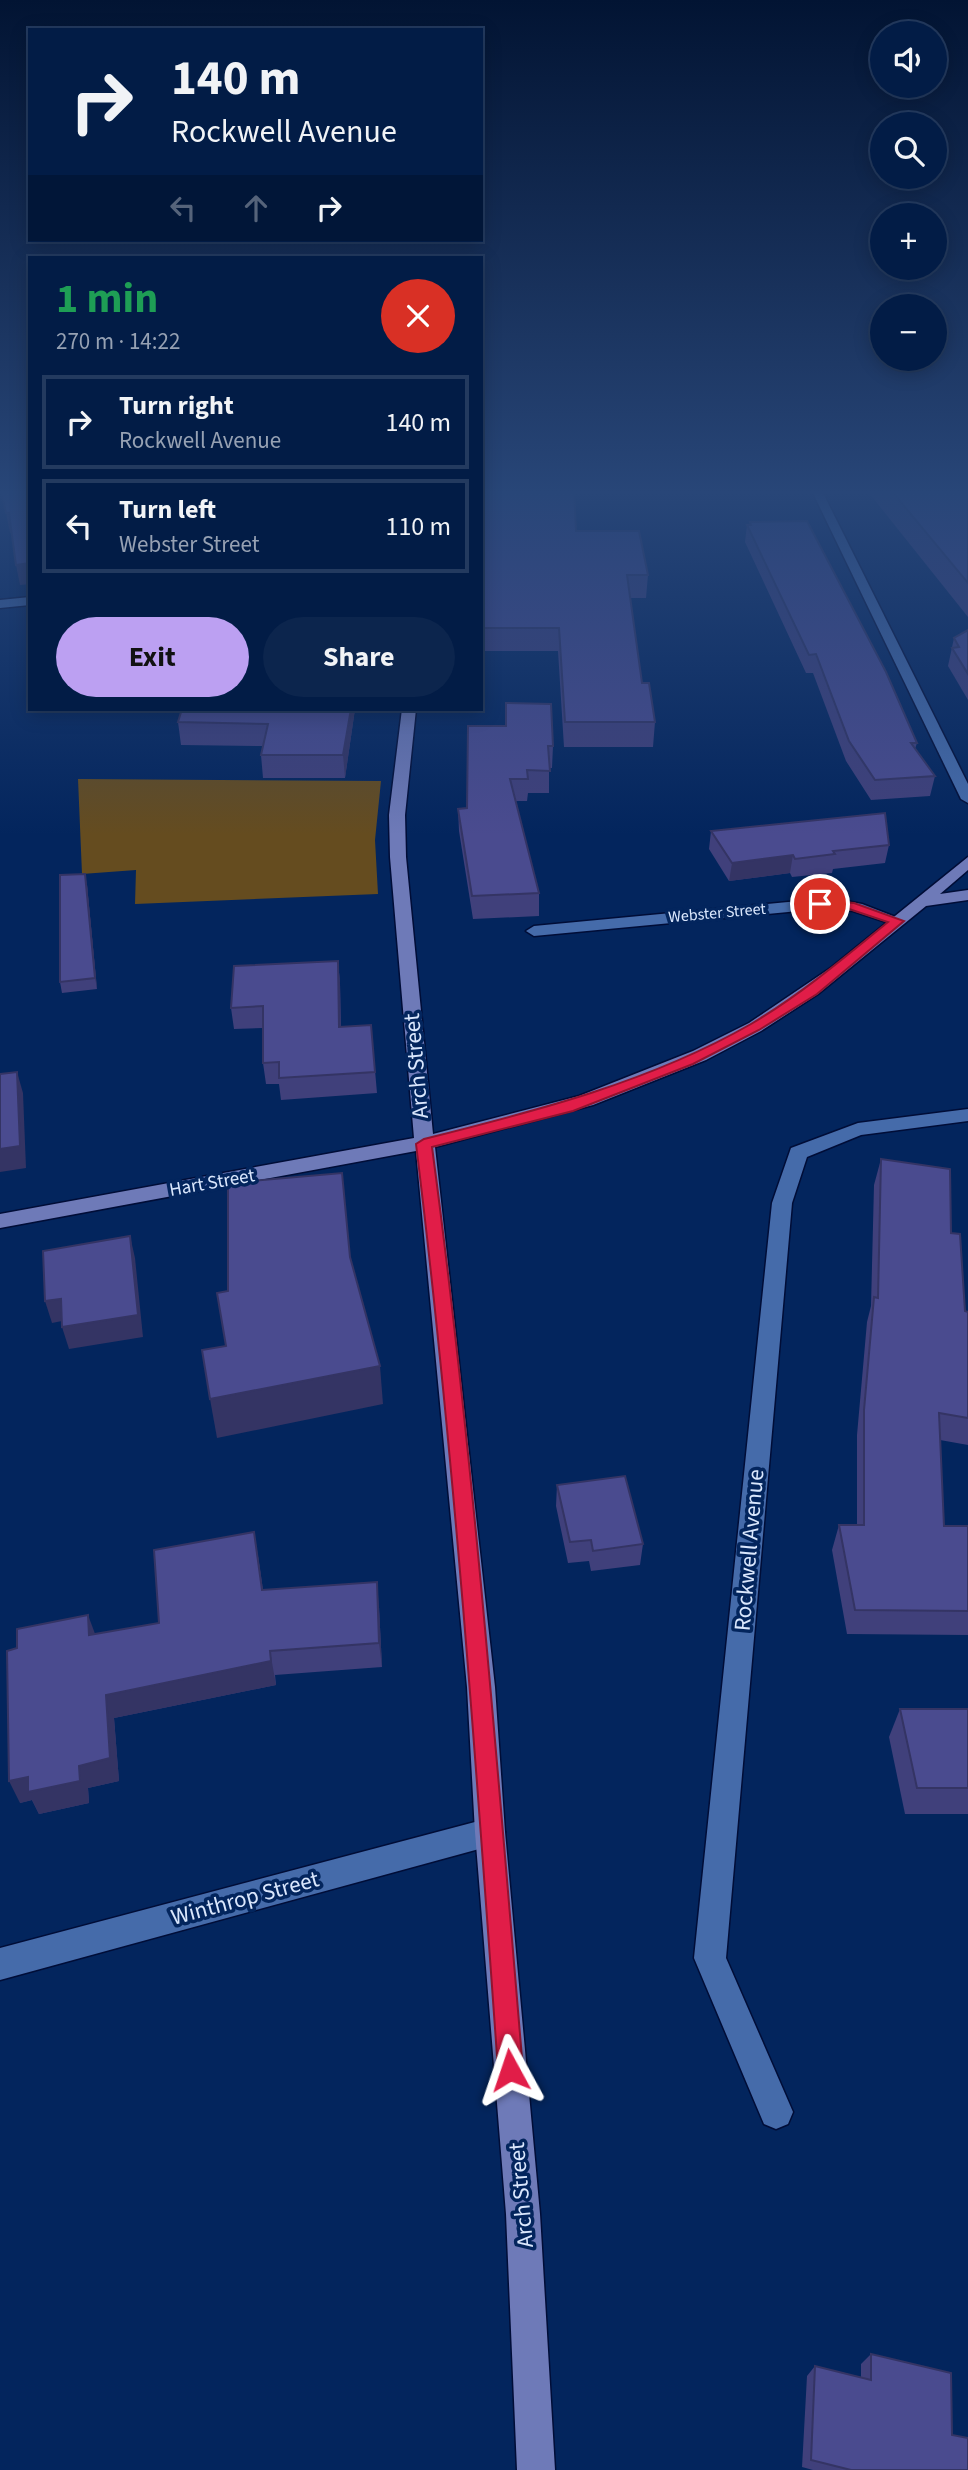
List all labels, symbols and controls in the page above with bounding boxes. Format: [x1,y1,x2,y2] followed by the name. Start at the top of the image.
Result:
[870,21,947,371] map controls
[870,21,947,98] button: sound
[171,44,300,114] text: 140 m
[56,56,147,147] icon: right
[171,109,397,155] text: Rockwell Avenue
[870,112,947,189] button: search
[164,189,202,227] icon: left
[237,189,275,227] icon: ahead
[310,189,348,227] icon: right
[870,203,947,280] button: +
[56,269,158,329] text: 1 min
[381,279,455,353] button: close
[870,294,947,371] button: −
[56,325,180,358] text: 270 m · 14:22
[119,387,234,424] text: Turn right
[60,403,98,441] icon: right
[385,404,451,441] text: 140 m
[119,424,281,457] text: Rockwell Avenue
[119,491,216,528] text: Turn left
[60,507,98,545] icon: left
[385,508,451,545] text: 110 m
[119,528,259,561] text: Webster Street
[56,617,249,697] button: Exit
[263,617,455,697] button: Share
[790,874,850,934] pin
[801,885,839,923] icon: arrive
[667,898,767,928] street label: Webster Street
[395,1012,437,1120] street label: Arch Street
[167,1162,257,1204] street label: Hart Street
[725,1468,773,1632] street label: Rockwell Avenue
[167,1862,323,1934] street label: Winthrop Street
[473,2033,547,2107] position arrow
[500,2141,542,2249] street label: Arch Street

